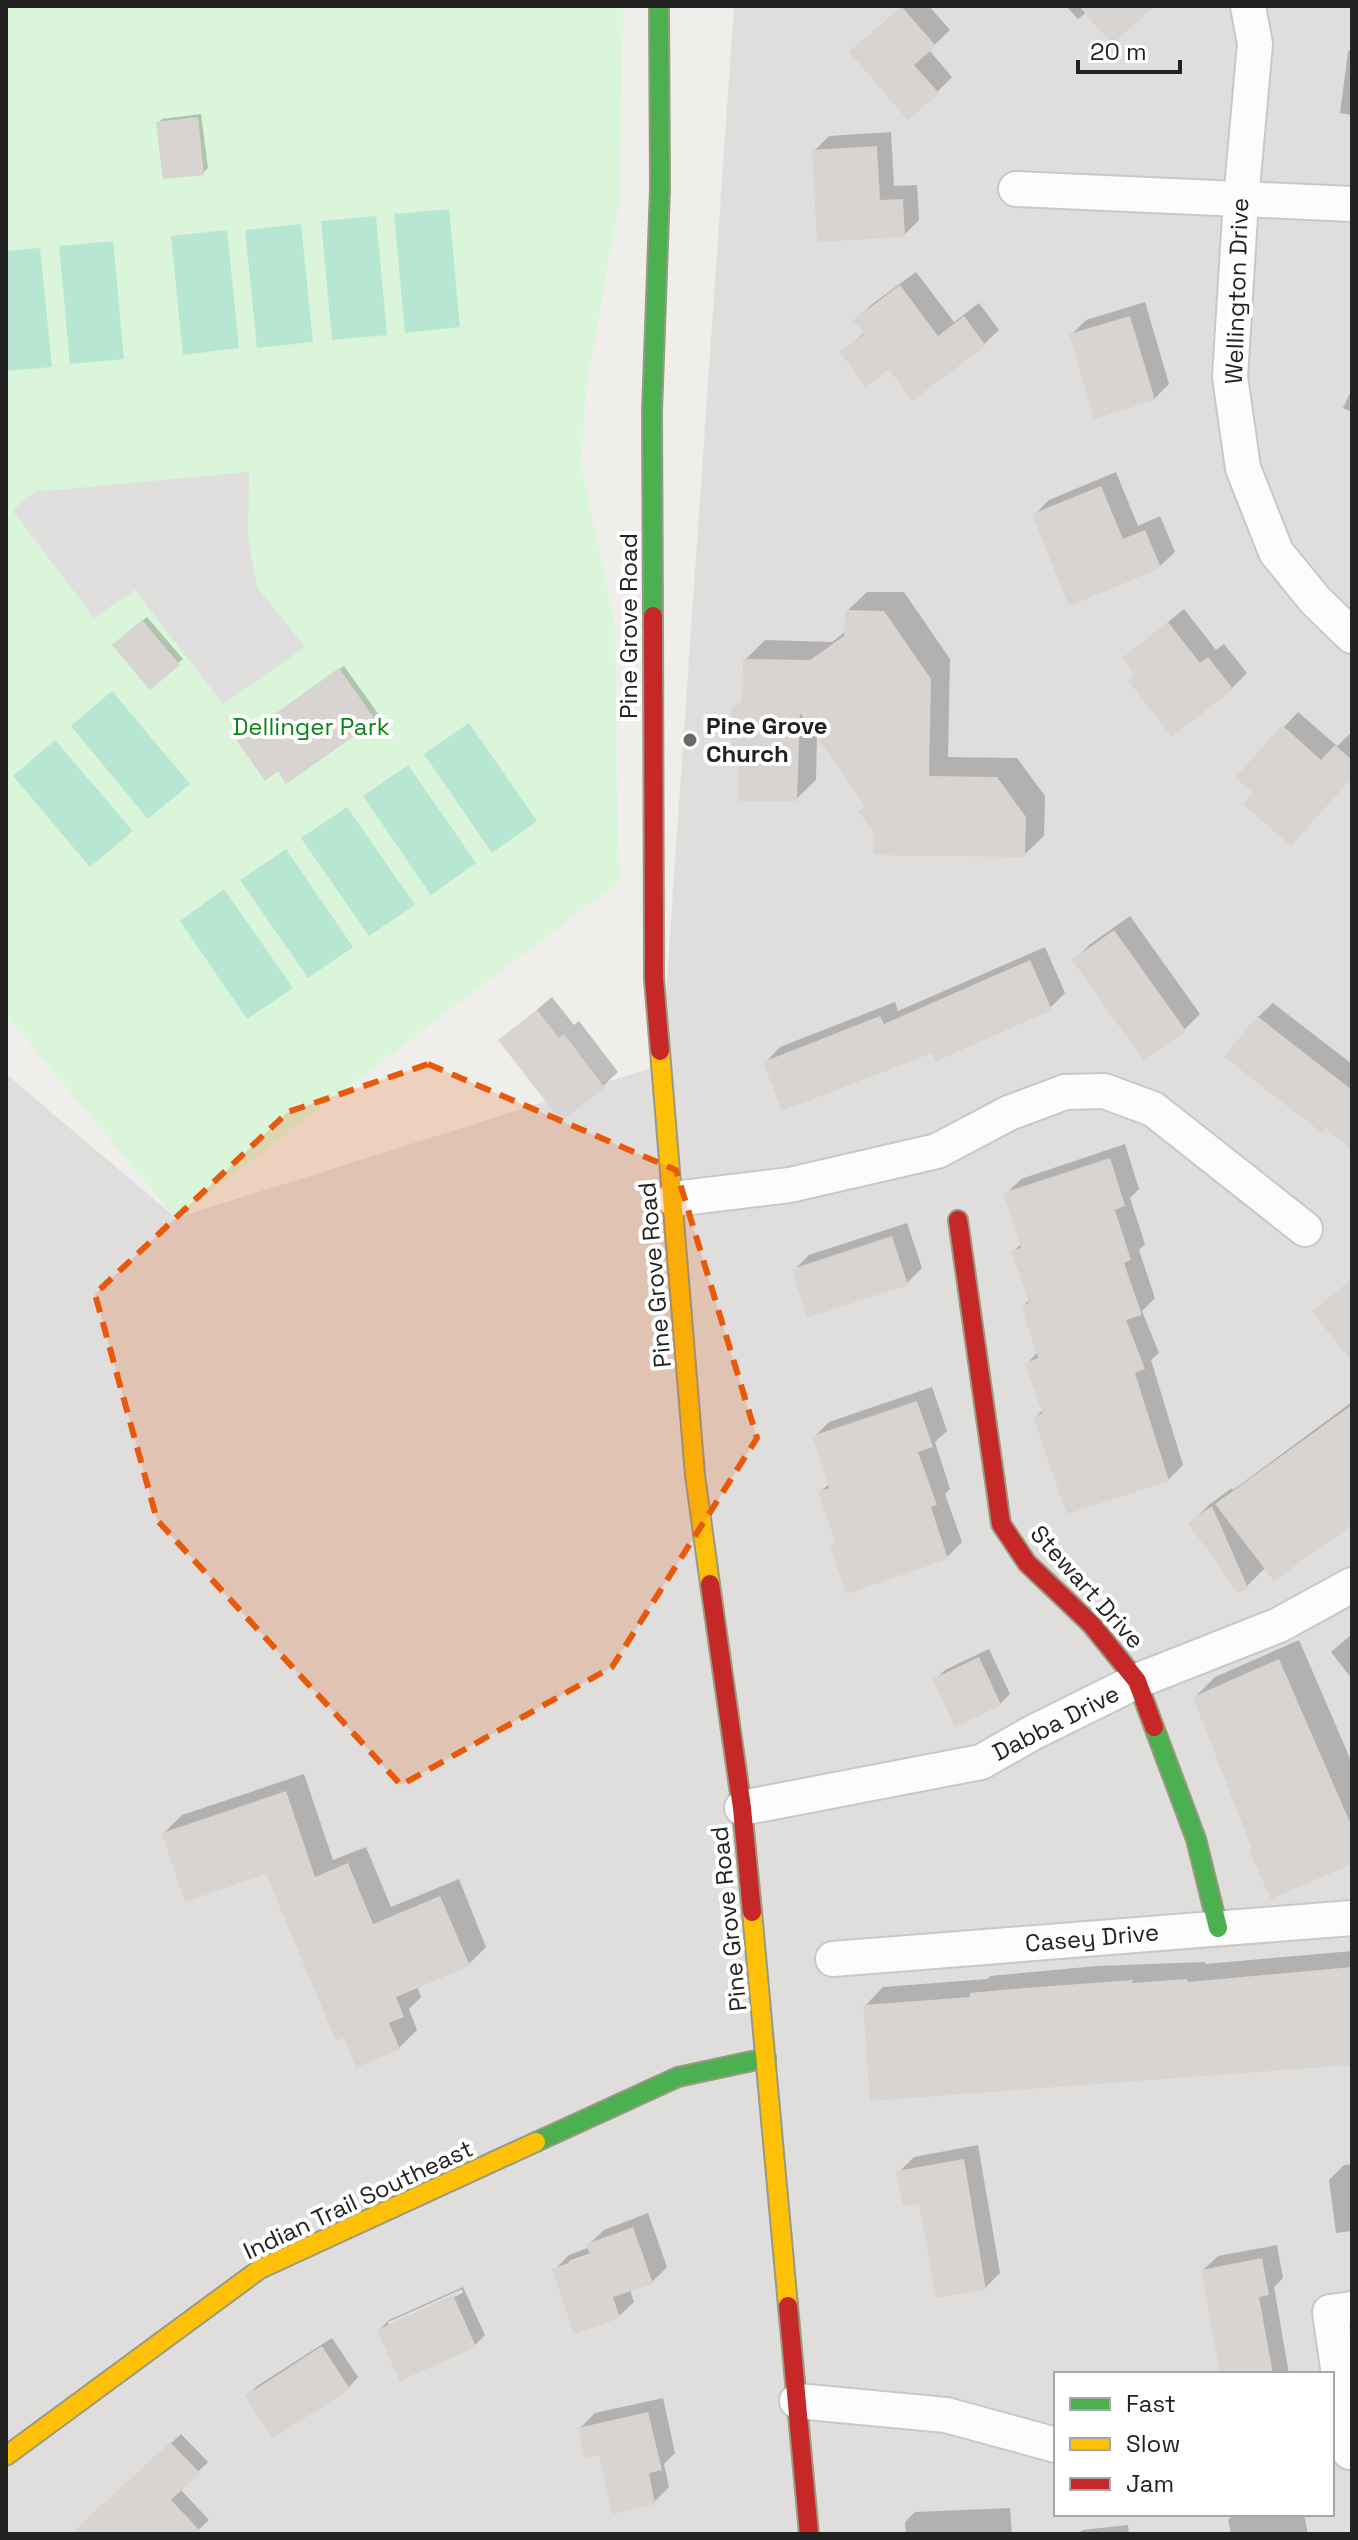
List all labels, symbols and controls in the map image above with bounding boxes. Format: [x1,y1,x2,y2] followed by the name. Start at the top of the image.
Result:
[1078,24,1180,74] scale bar
[1090,36,1147,67] text: 20 m
[1218,197,1255,385] street label: Wellington Drive
[613,533,644,719] street label: Pine Grove Road
[706,710,828,769] place label: Pine Grove Church
[232,711,390,742] park label: Dellinger Park
[681,731,699,749] marker: Pine Grove Church
[631,1181,678,1369] street label: Pine Grove Road
[1024,1518,1151,1655] street label: Stewart Drive
[987,1677,1124,1768] street label: Dabba Drive
[703,1825,754,2013] street label: Pine Grove Road
[1024,1916,1160,1959] street label: Casey Drive
[238,2133,478,2266] street label: Indian Trail Southeast
[1054,2372,1334,2516] legend
[1126,2388,1176,2419] text: Fast
[1126,2428,1180,2459] text: Slow
[1126,2468,1174,2499] text: Jam

